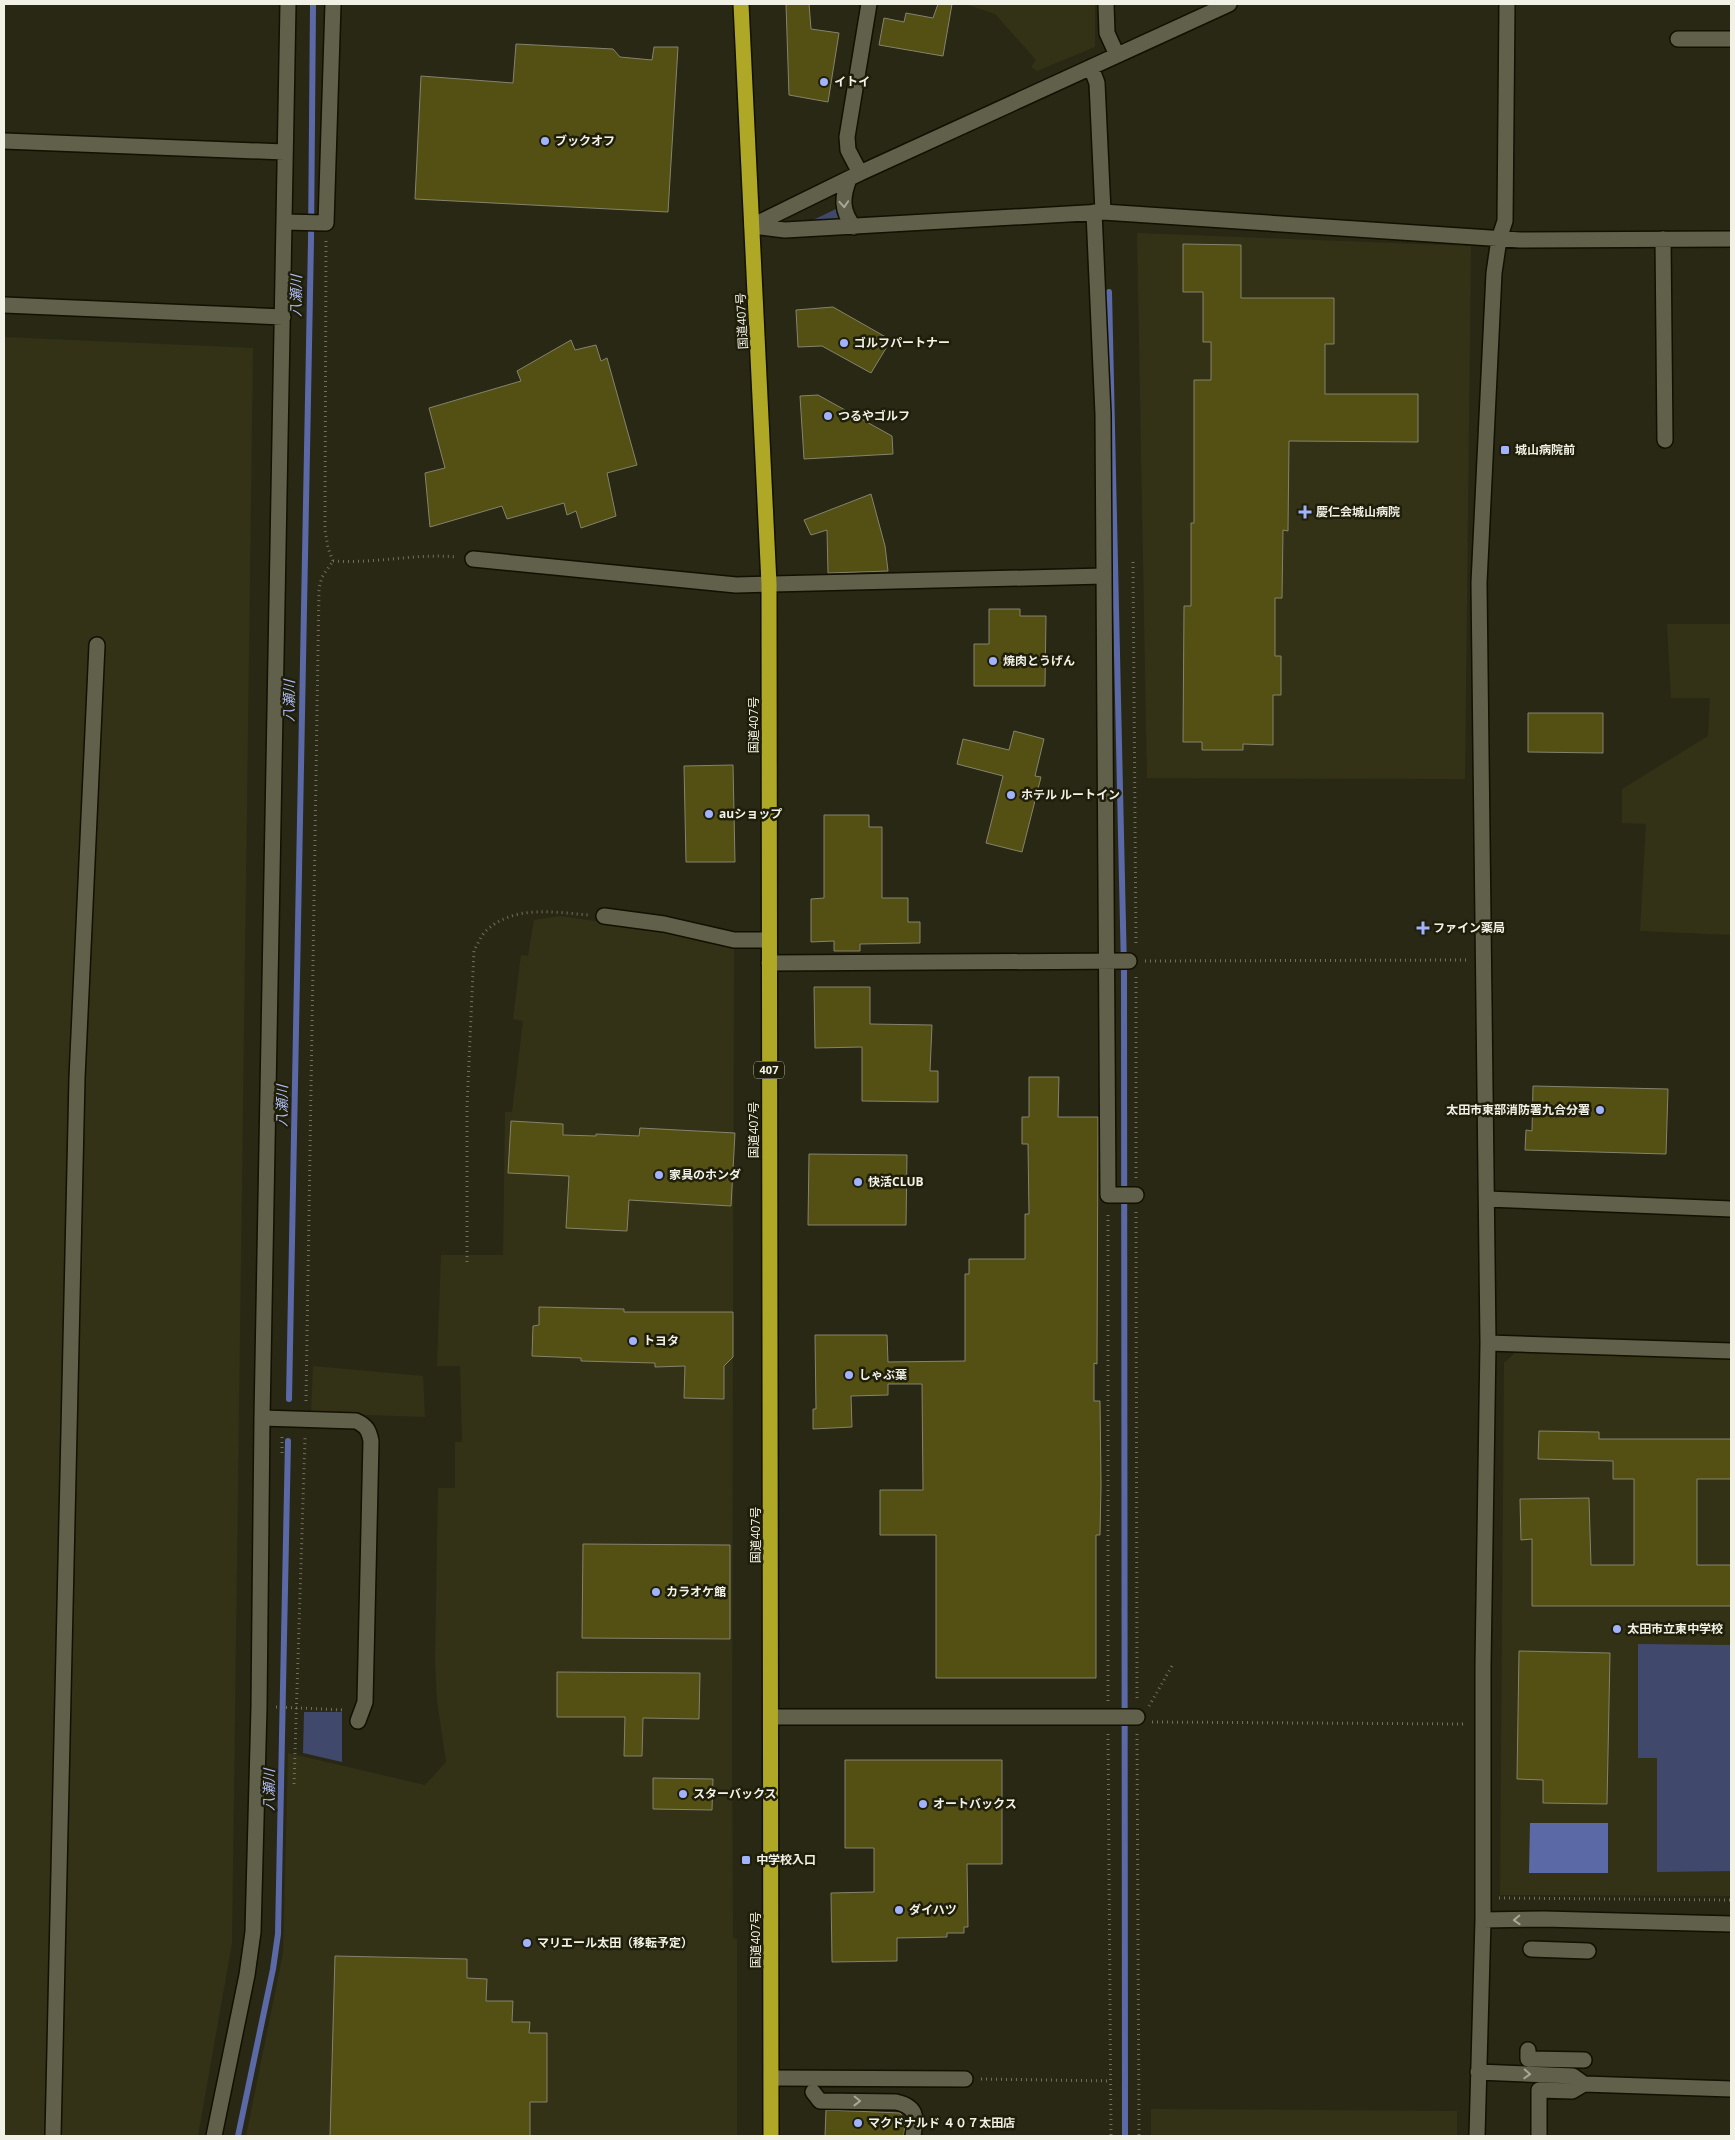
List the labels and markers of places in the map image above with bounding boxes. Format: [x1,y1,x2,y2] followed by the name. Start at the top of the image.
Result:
[834,73,870,90] place label: イトイ
[818,76,830,88] marker: イトイ
[555,132,615,149] place label: ブックオフ
[539,135,551,147] marker: ブックオフ
[854,334,950,351] place label: ゴルフパートナー
[838,337,850,349] marker: ゴルフパートナー
[838,407,910,424] place label: つるやゴルフ
[822,410,834,422] marker: つるやゴルフ
[1515,441,1575,458] place label: 城山病院前
[1499,444,1511,456] marker: 城山病院前
[1316,503,1400,520] place label: 慶仁会城山病院
[1298,505,1312,519] marker: 慶仁会城山病院
[1003,652,1075,669] place label: 焼肉とうげん
[987,655,999,667] marker: 焼肉とうげん
[1021,786,1120,803] place label: ホテル ルートイン
[1005,789,1017,801] marker: ホテル ルートイン
[719,805,782,822] place label: auショップ
[703,808,715,820] marker: auショップ
[1433,919,1505,936] place label: ファイン薬局
[1417,922,1429,934] marker: ファイン薬局
[1446,1101,1590,1118] place label: 太田市東部消防署九合分署
[1594,1104,1606,1116] marker: 太田市東部消防署九合分署
[669,1166,741,1183] place label: 家具のホンダ
[653,1169,665,1181] marker: 家具のホンダ
[868,1173,924,1190] place label: 快活CLUB
[852,1176,864,1188] marker: 快活CLUB
[643,1332,679,1349] place label: トヨタ
[627,1335,639,1347] marker: トヨタ
[859,1366,907,1383] place label: しゃぶ葉
[843,1369,855,1381] marker: しゃぶ葉
[666,1583,726,1600] place label: カラオケ館
[650,1586,662,1598] marker: カラオケ館
[1627,1620,1723,1637] place label: 太田市立東中学校
[1611,1623,1623,1635] marker: 太田市立東中学校
[693,1785,777,1802] place label: スターバックス
[677,1788,689,1800] marker: スターバックス
[933,1795,1017,1812] place label: オートバックス
[917,1798,929,1810] marker: オートバックス
[756,1851,816,1868] place label: 中学校入口
[740,1854,752,1866] marker: 中学校入口
[909,1901,957,1918] place label: ダイハツ
[893,1904,905,1916] marker: ダイハツ
[537,1934,693,1951] place label: マリエール太田（移転予定）
[521,1937,533,1949] marker: マリエール太田（移転予定）
[868,2114,1015,2131] place label: マクドナルド ４０７太田店
[852,2117,864,2129] marker: マクドナルド ４０７太田店

